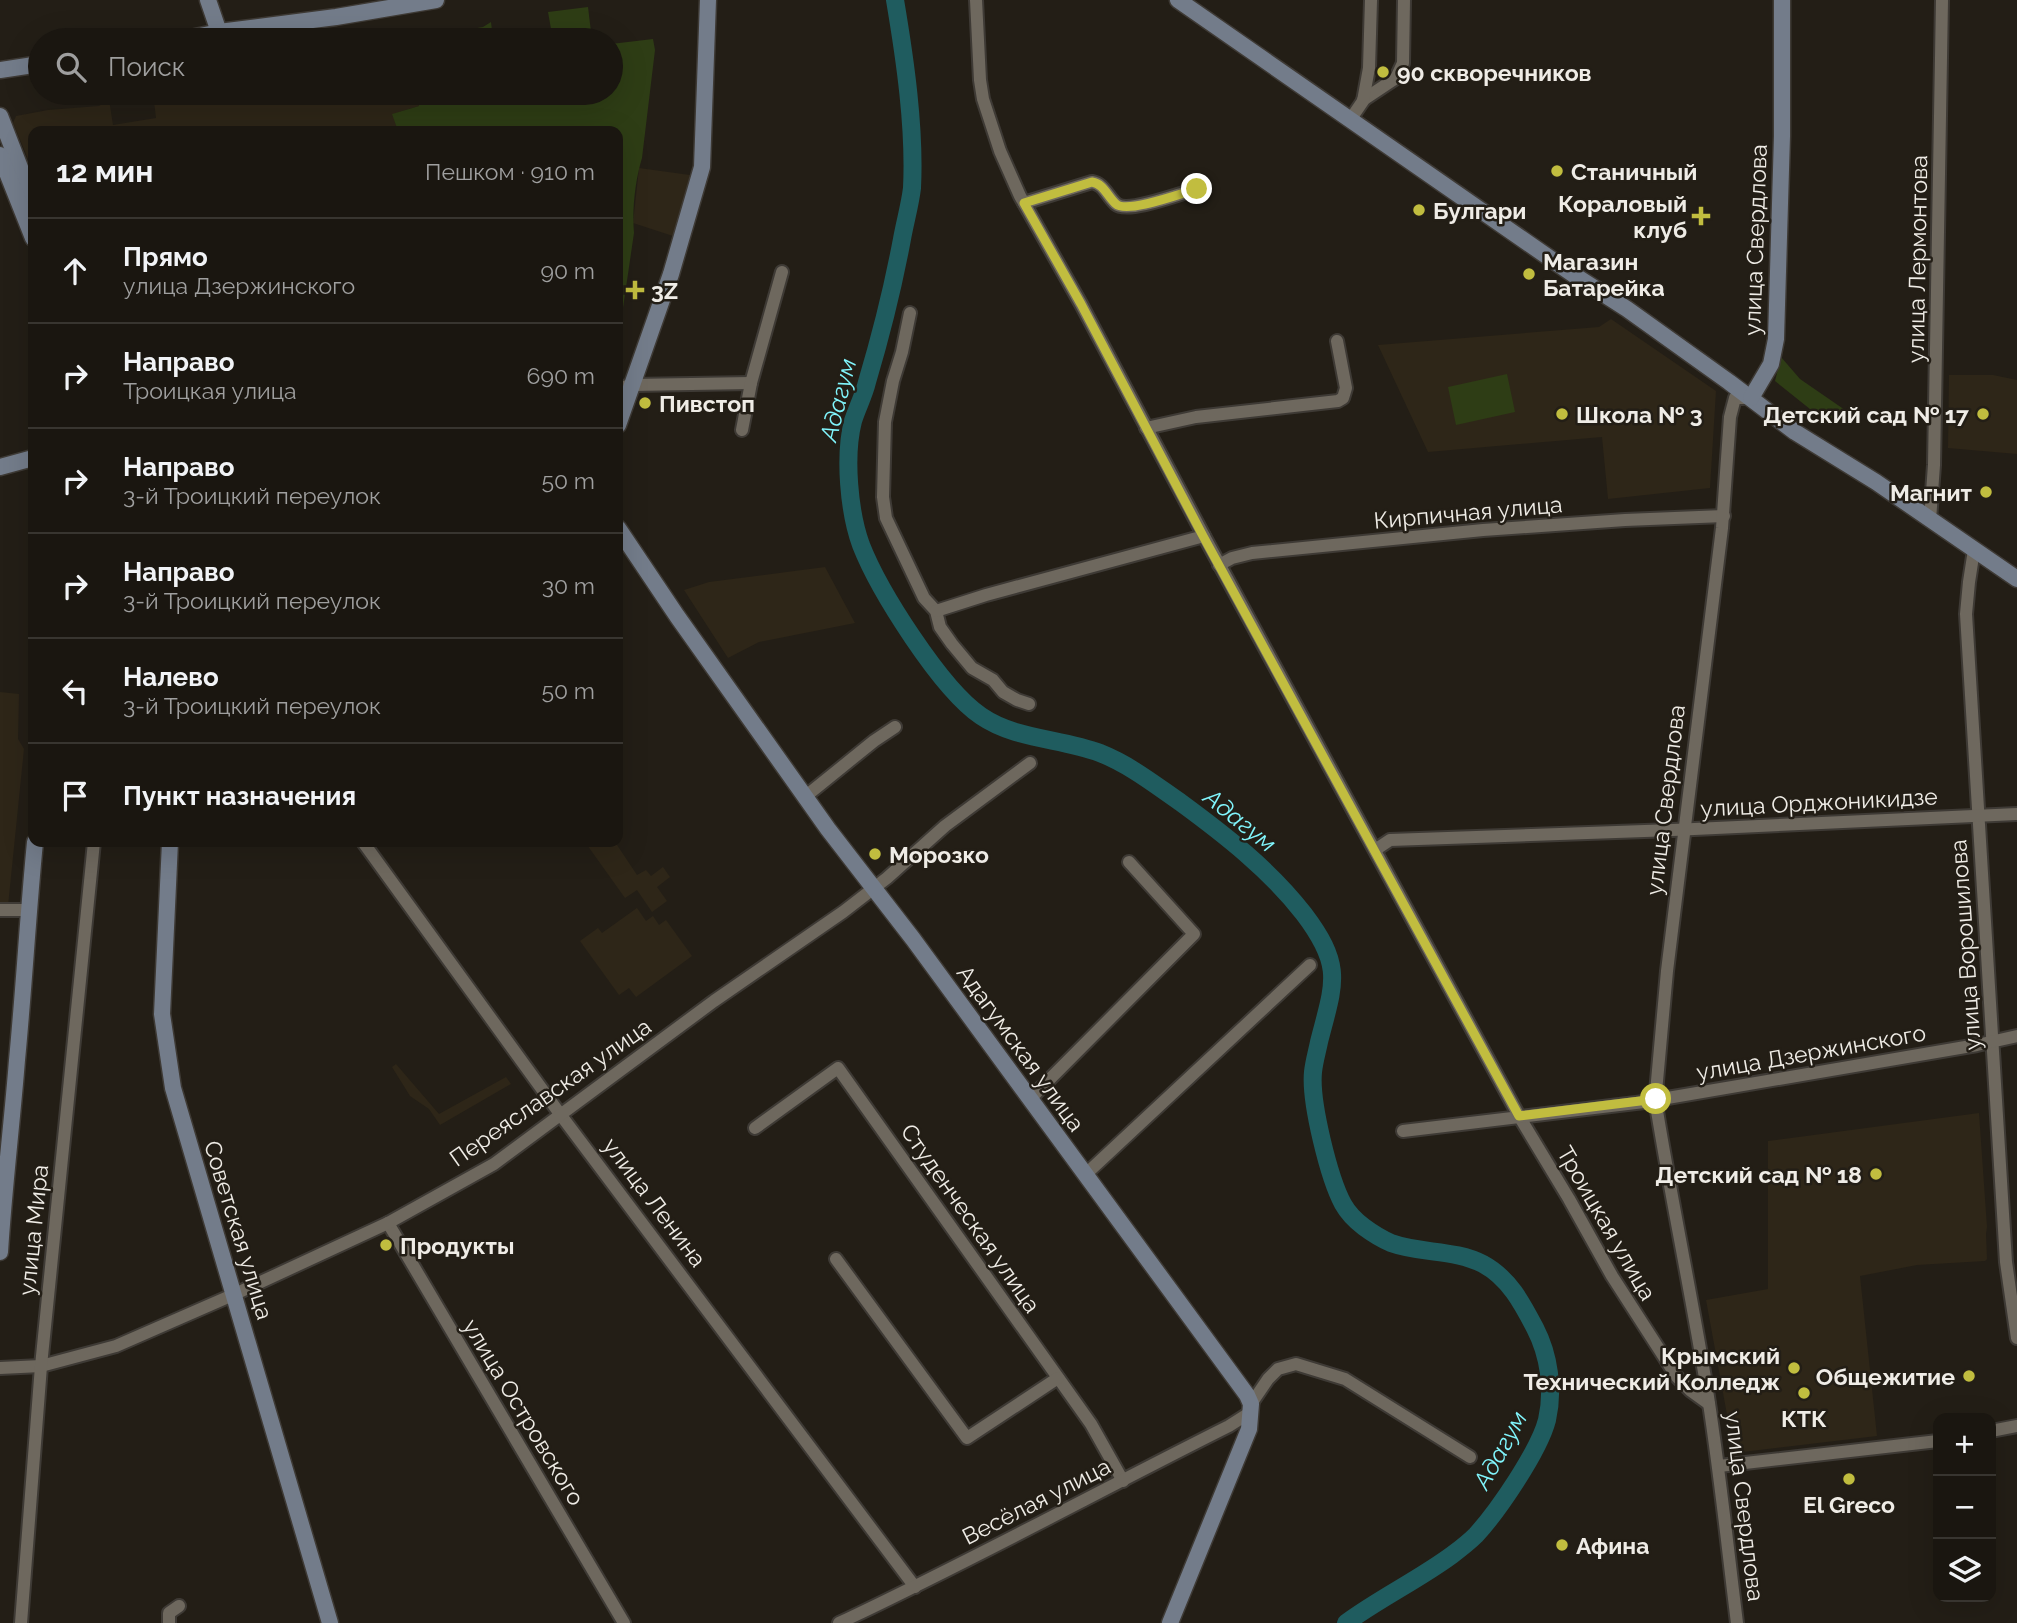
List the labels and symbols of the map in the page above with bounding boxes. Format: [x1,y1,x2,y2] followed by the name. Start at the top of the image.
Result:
[1397,59,1592,86] place label: 90 скворечников
[1375,64,1391,80] marker: 90 скворечников
[1738,144,1772,336] street label: улица Свердлова
[1902,155,1932,363] street label: улица Лермонтова
[1571,158,1697,185] place label: Станичный
[1549,163,1565,179] marker: Станичный
[1181,173,1212,204] route end
[1558,190,1687,243] place label: Кораловый клуб
[1433,197,1526,224] place label: Булгари
[1411,202,1427,218] marker: Булгари
[1693,208,1709,224] marker: Кораловый клуб
[1543,248,1665,301] place label: Магазин Батарейка
[1521,266,1537,282] marker: Магазин Батарейка
[651,277,678,304] place label: 3Z
[625,280,645,300] marker: 3Z
[813,355,862,446] water label: Адагум
[659,390,755,417] place label: Пивстоп
[637,395,653,411] marker: Пивстоп
[1576,401,1703,428] place label: Школа № 3
[1763,401,1969,428] place label: Детский сад № 17
[1554,406,1570,422] marker: Школа № 3
[1975,406,1991,422] marker: Детский сад № 17
[1890,479,1973,506] place label: Магнит
[1978,484,1994,500] marker: Магнит
[1373,490,1563,534] street label: Кирпичная улица
[1640,703,1690,897] street label: улица Свердлова
[1197,781,1282,858] water label: Адагум
[1700,782,1938,822] street label: улица Орджоникидзе
[1944,839,1986,1051] street label: улица Ворошилова
[889,841,989,868] place label: Морозко
[867,846,883,862] marker: Морозко
[952,960,1090,1136] street label: Адагумская улица
[444,1012,656,1172] street label: Переяславская улица
[1694,1019,1928,1085] street label: улица Дзержинского
[1640,1083,1671,1114] route start
[896,1118,1046,1318] street label: Студенческая улица
[598,1132,712,1272] street label: улица Ленина
[199,1137,279,1323] street label: Советская улица
[1552,1141,1662,1305] street label: Троицкая улица
[1655,1161,1862,1188] place label: Детский сад № 18
[13,1163,53,1297] street label: улица Мира
[1868,1166,1884,1182] marker: Детский сад № 18
[400,1232,514,1259] place label: Продукты
[378,1237,394,1253] marker: Продукты
[458,1314,590,1510] street label: улица Островского
[1524,1342,1780,1395] place label: Крымский Технический Колледж
[1786,1360,1802,1376] marker: Крымский Технический Колледж
[1816,1363,1955,1390] place label: Общежитие
[1961,1368,1977,1384] marker: Общежитие
[1796,1385,1812,1401] marker: КТК
[1781,1405,1827,1432] place label: КТК
[1466,1406,1533,1496] water label: Адагум
[1720,1409,1770,1603] street label: улица Свердлова
[957,1452,1115,1550] street label: Весёлая улица
[1841,1471,1857,1487] marker: El Greco
[1803,1491,1895,1518] place label: El Greco
[1576,1532,1649,1559] place label: Афина
[1554,1537,1570,1553] marker: Афина

